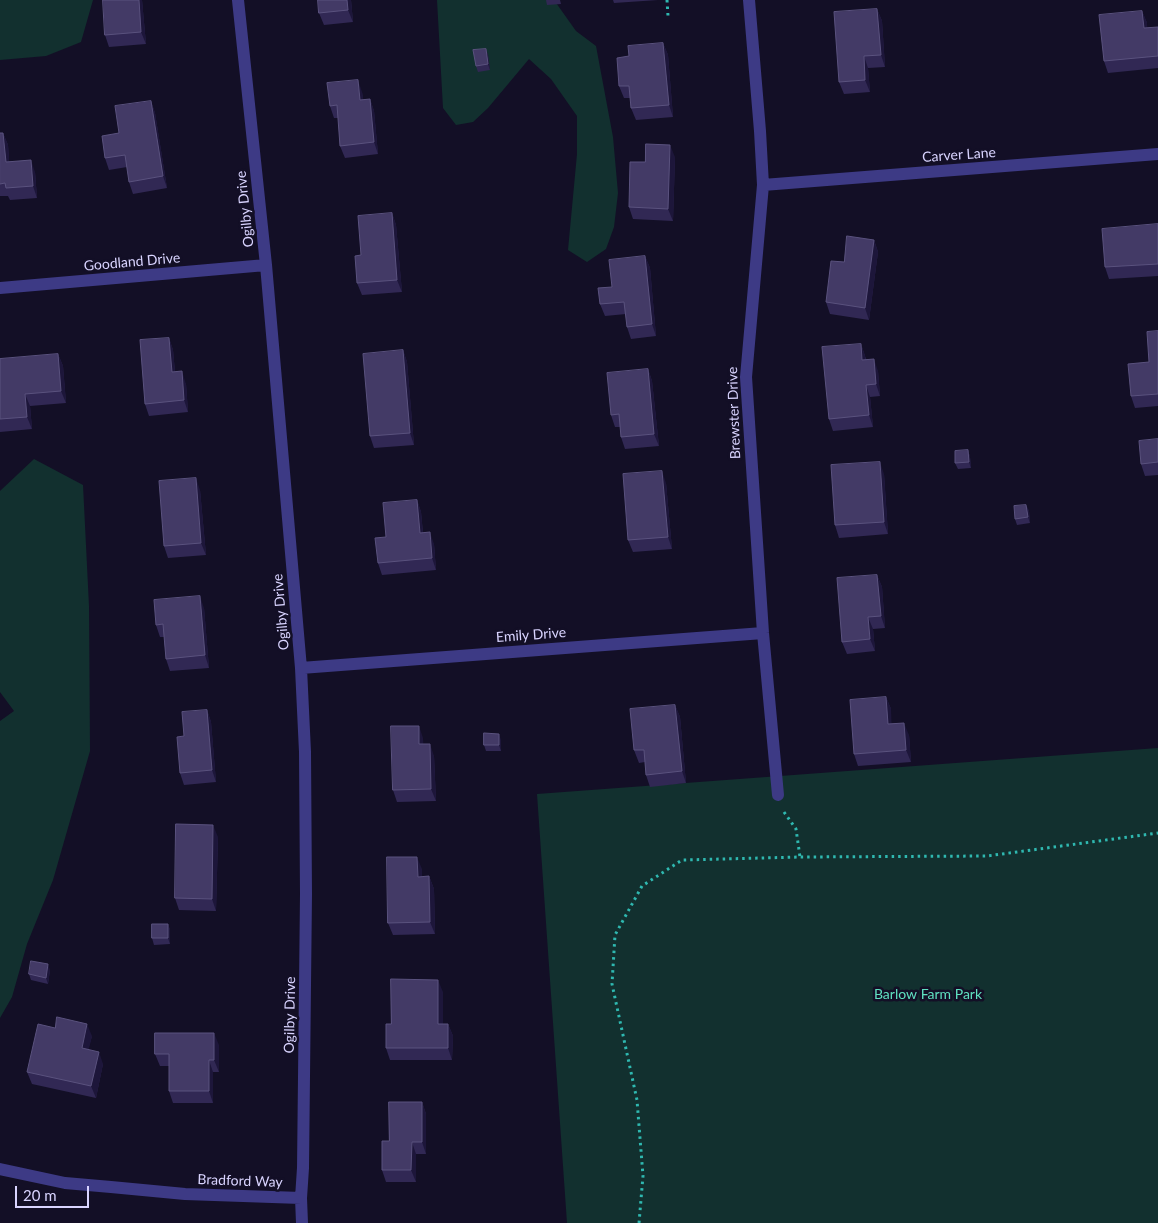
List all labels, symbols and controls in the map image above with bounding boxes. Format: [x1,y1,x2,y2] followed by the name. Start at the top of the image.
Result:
[922,144,996,166] street label: Carver Lane
[233,170,257,248] street label: Ogilby Drive
[83,249,181,275] street label: Goodland Drive
[724,367,744,459] street label: Brewster Drive
[269,573,293,651] street label: Ogilby Drive
[495,624,567,646] street label: Emily Drive
[281,976,299,1054] street label: Ogilby Drive
[874,986,982,1002] park label: Barlow Farm Park
[197,1171,283,1191] street label: Bradford Way
[18,1176,91,1208] scale bar
[23,1186,57,1204] text: 20 m

